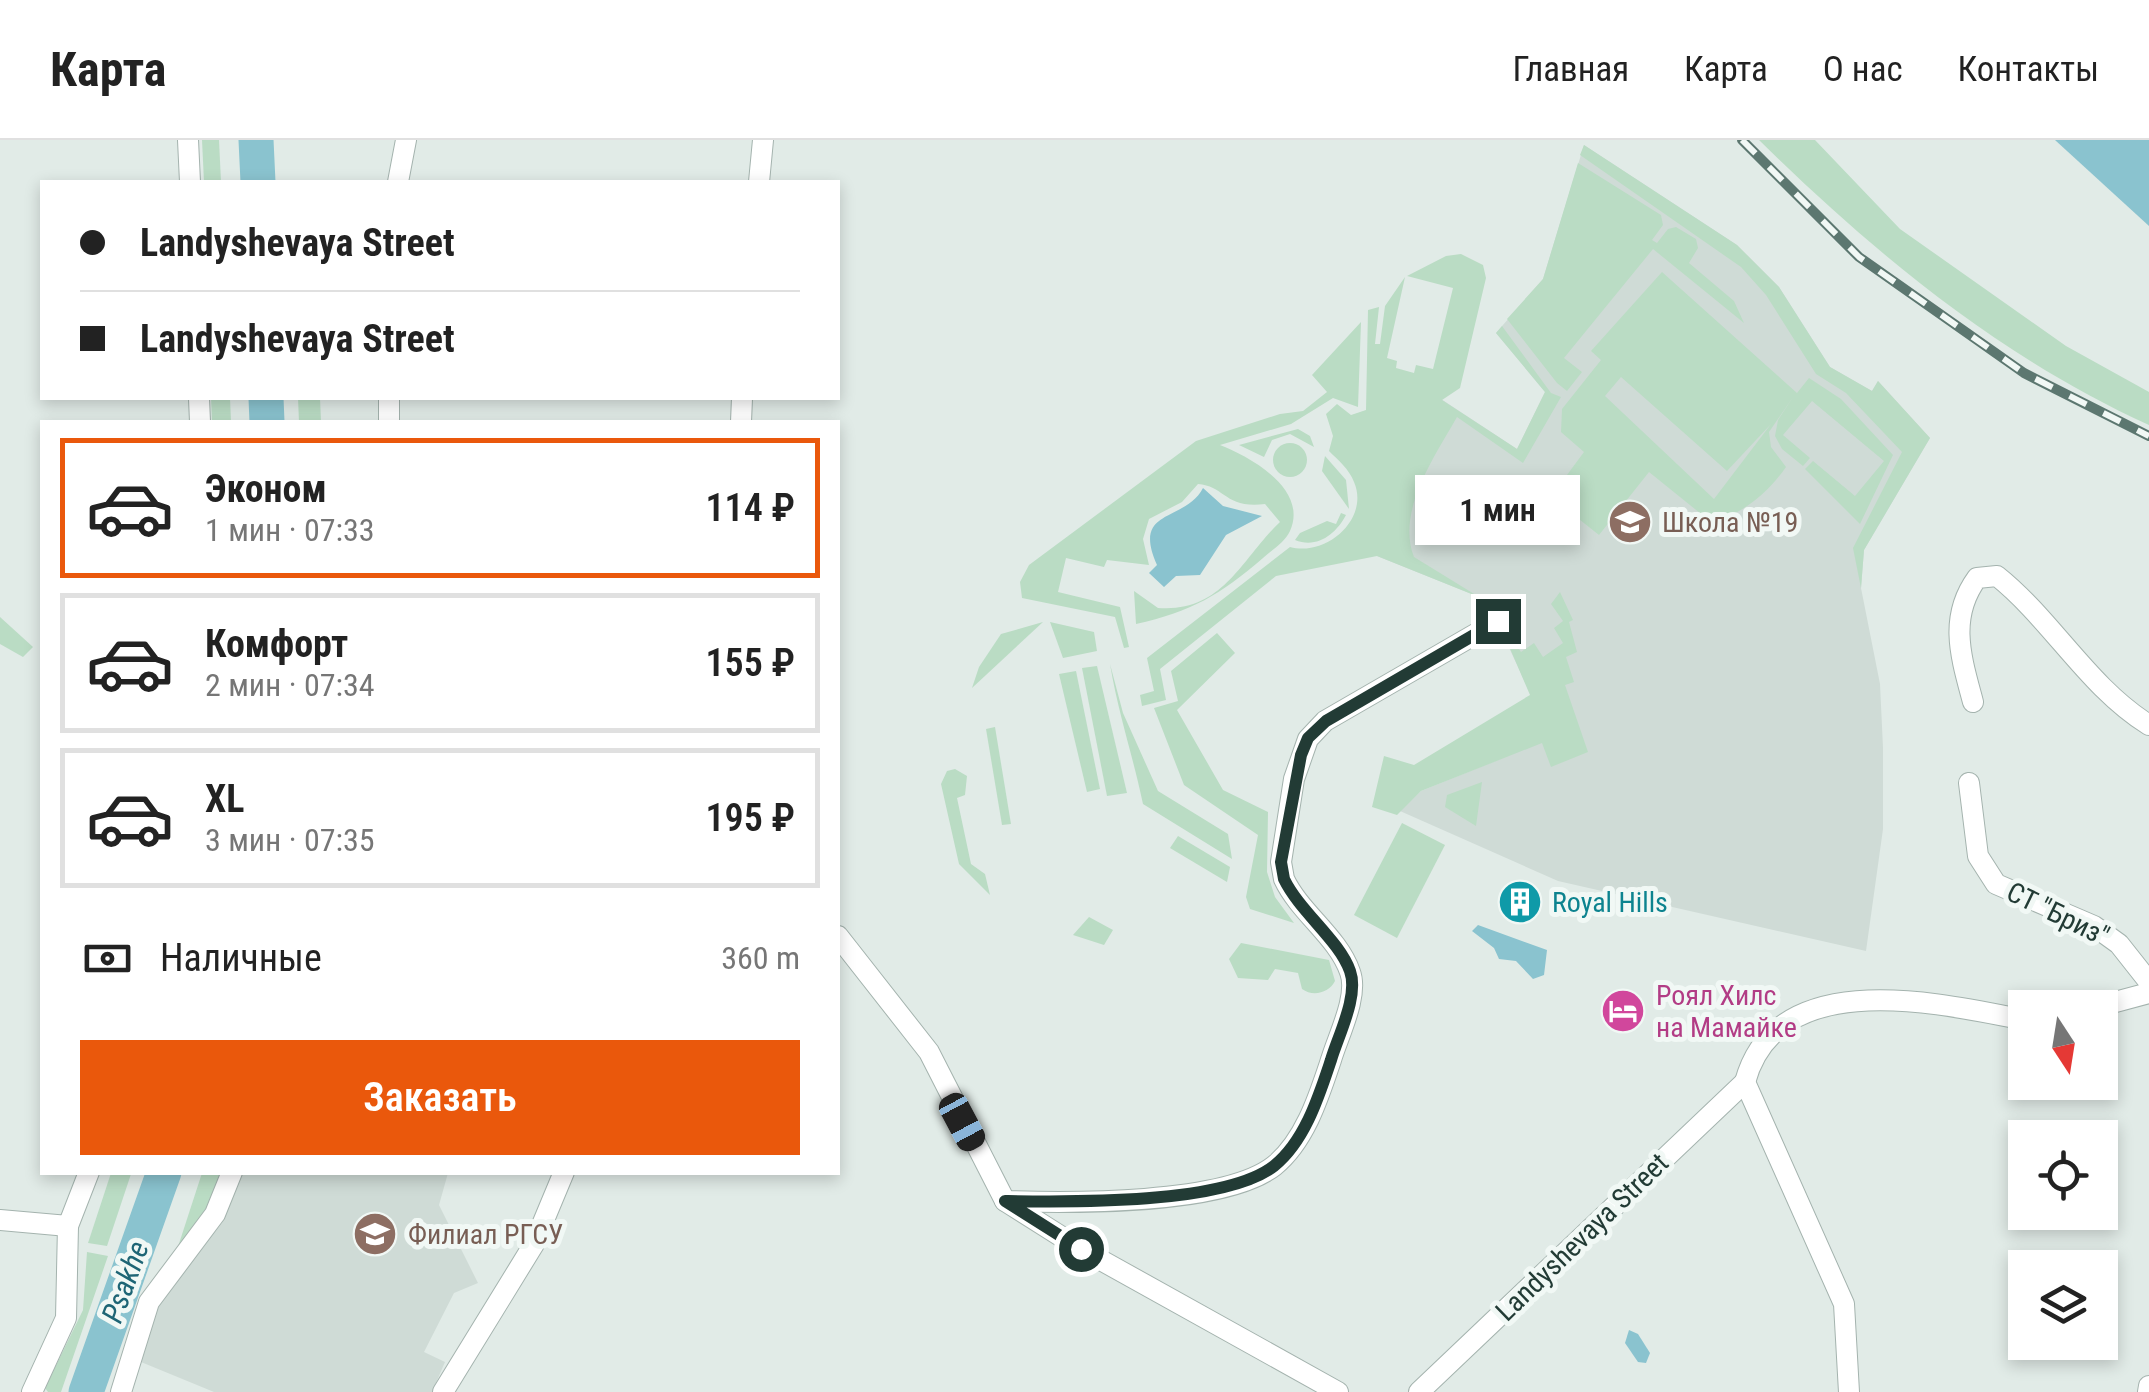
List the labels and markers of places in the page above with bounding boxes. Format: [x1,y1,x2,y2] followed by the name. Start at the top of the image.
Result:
[1607,499,1653,545] school or university icon: Школа №19
[1662,506,1798,539] place label: Школа №19
[1497,879,1543,925] building icon: Royal Hills
[1552,886,1668,919] place label: Royal Hills
[1656,979,1797,1044] place label: Роял Хилс на Мамайке
[1600,988,1646,1034] hotel icon: Роял Хилс на Мамайке
[352,1211,398,1257] school or university icon: Филиал РГСУ
[408,1218,563,1251] place label: Филиал РГСУ

